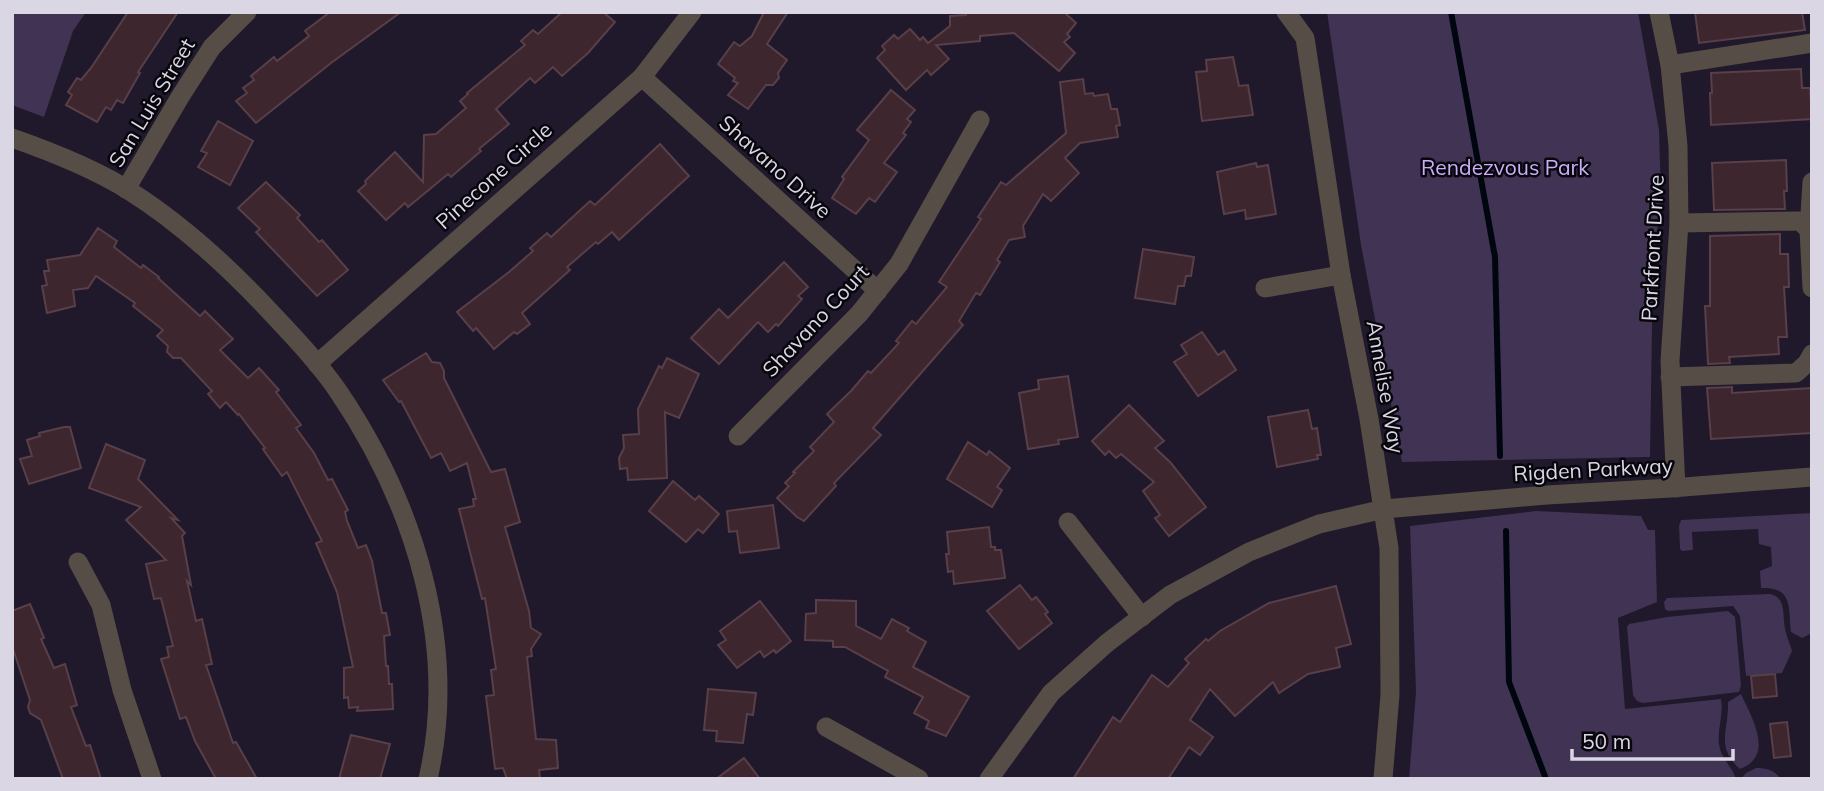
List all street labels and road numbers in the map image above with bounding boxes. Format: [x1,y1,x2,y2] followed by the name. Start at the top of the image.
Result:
[102,33,200,172] street label: San Luis Street
[714,109,837,223] street label: Shavano Drive
[430,116,557,234] street label: Pinecone Circle
[1635,174,1669,322] street label: Parkfront Drive
[756,259,874,382] street label: Shavano Court
[1361,318,1410,455] street label: Annelise Way
[1513,452,1673,486] street label: Rigden Parkway

